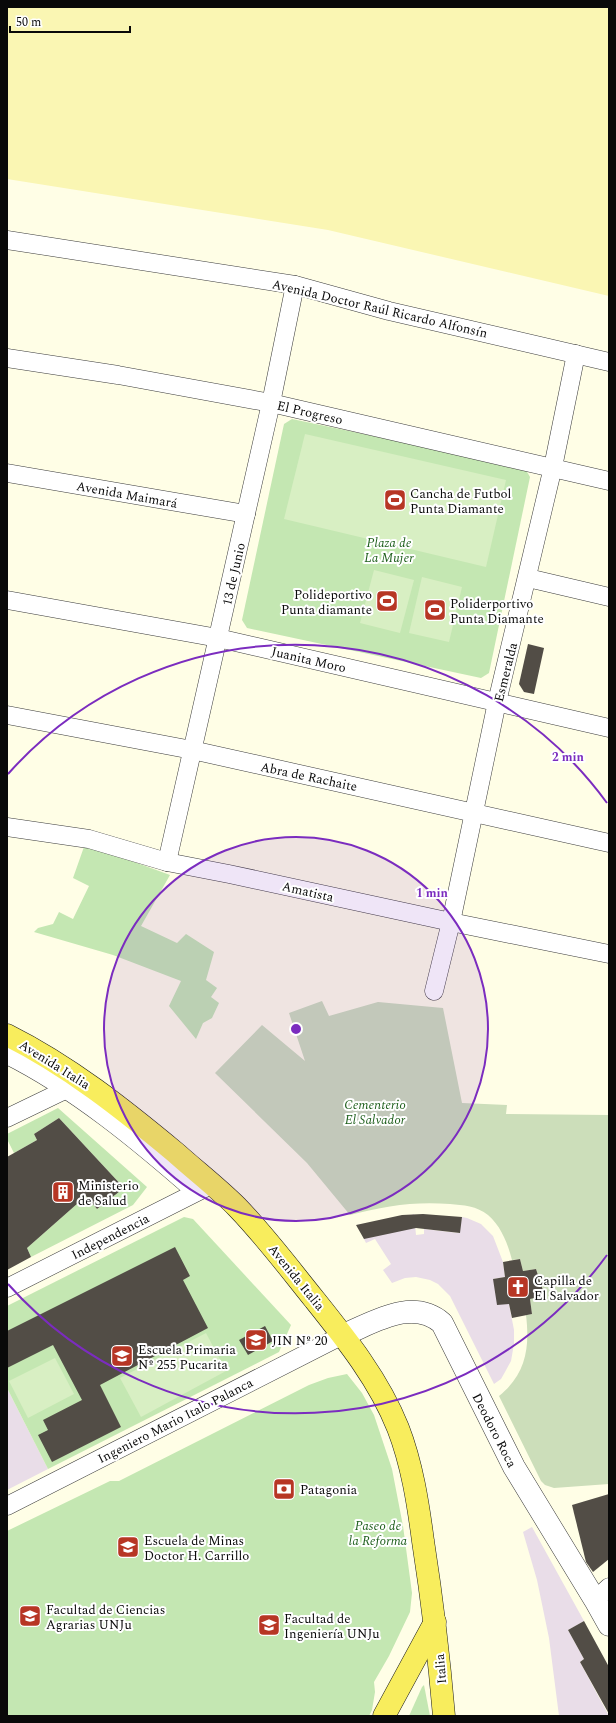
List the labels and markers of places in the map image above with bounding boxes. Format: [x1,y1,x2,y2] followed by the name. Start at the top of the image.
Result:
[410,484,512,519] place label: Cancha de Futbol Punta Diamante
[382,487,408,513] sports icon: Cancha de Futbol Punta Diamante
[281,585,372,620] place label: Polideportivo Punta diamante
[374,588,400,614] sports icon: Polideportivo Punta diamante
[450,594,544,629] place label: Poliderportivo Punta Diamante
[422,597,448,623] sports icon: Poliderportivo Punta Diamante
[289,1022,303,1036] centre of rings
[78,1176,139,1211] place label: Ministerio de Salud
[50,1179,76,1205] building icon: Ministerio de Salud
[534,1271,599,1306] place label: Capilla de El Salvador
[505,1274,531,1300] church icon: Capilla de El Salvador
[243,1327,269,1353] school or university icon: JIN Nº 20
[272,1331,328,1351] place label: JIN Nº 20
[138,1340,236,1375] place label: Escuela Primaria Nº 255 Pucarita
[109,1343,135,1369] school or university icon: Escuela Primaria Nº 255 Pucarita
[271,1476,297,1502] bank icon: Patagonia
[300,1480,358,1500] place label: Patagonia
[144,1531,249,1566] place label: Escuela de Minas Doctor H. Carrillo
[115,1534,141,1560] school or university icon: Escuela de Minas Doctor H. Carrillo
[46,1600,165,1635] place label: Facultad de Ciencias Agrarias UNJu
[17,1603,43,1629] school or university icon: Facultad de Ciencias Agrarias UNJu
[284,1609,380,1644] place label: Facultad de Ingeniería UNJu
[256,1612,282,1638] school or university icon: Facultad de Ingeniería UNJu

